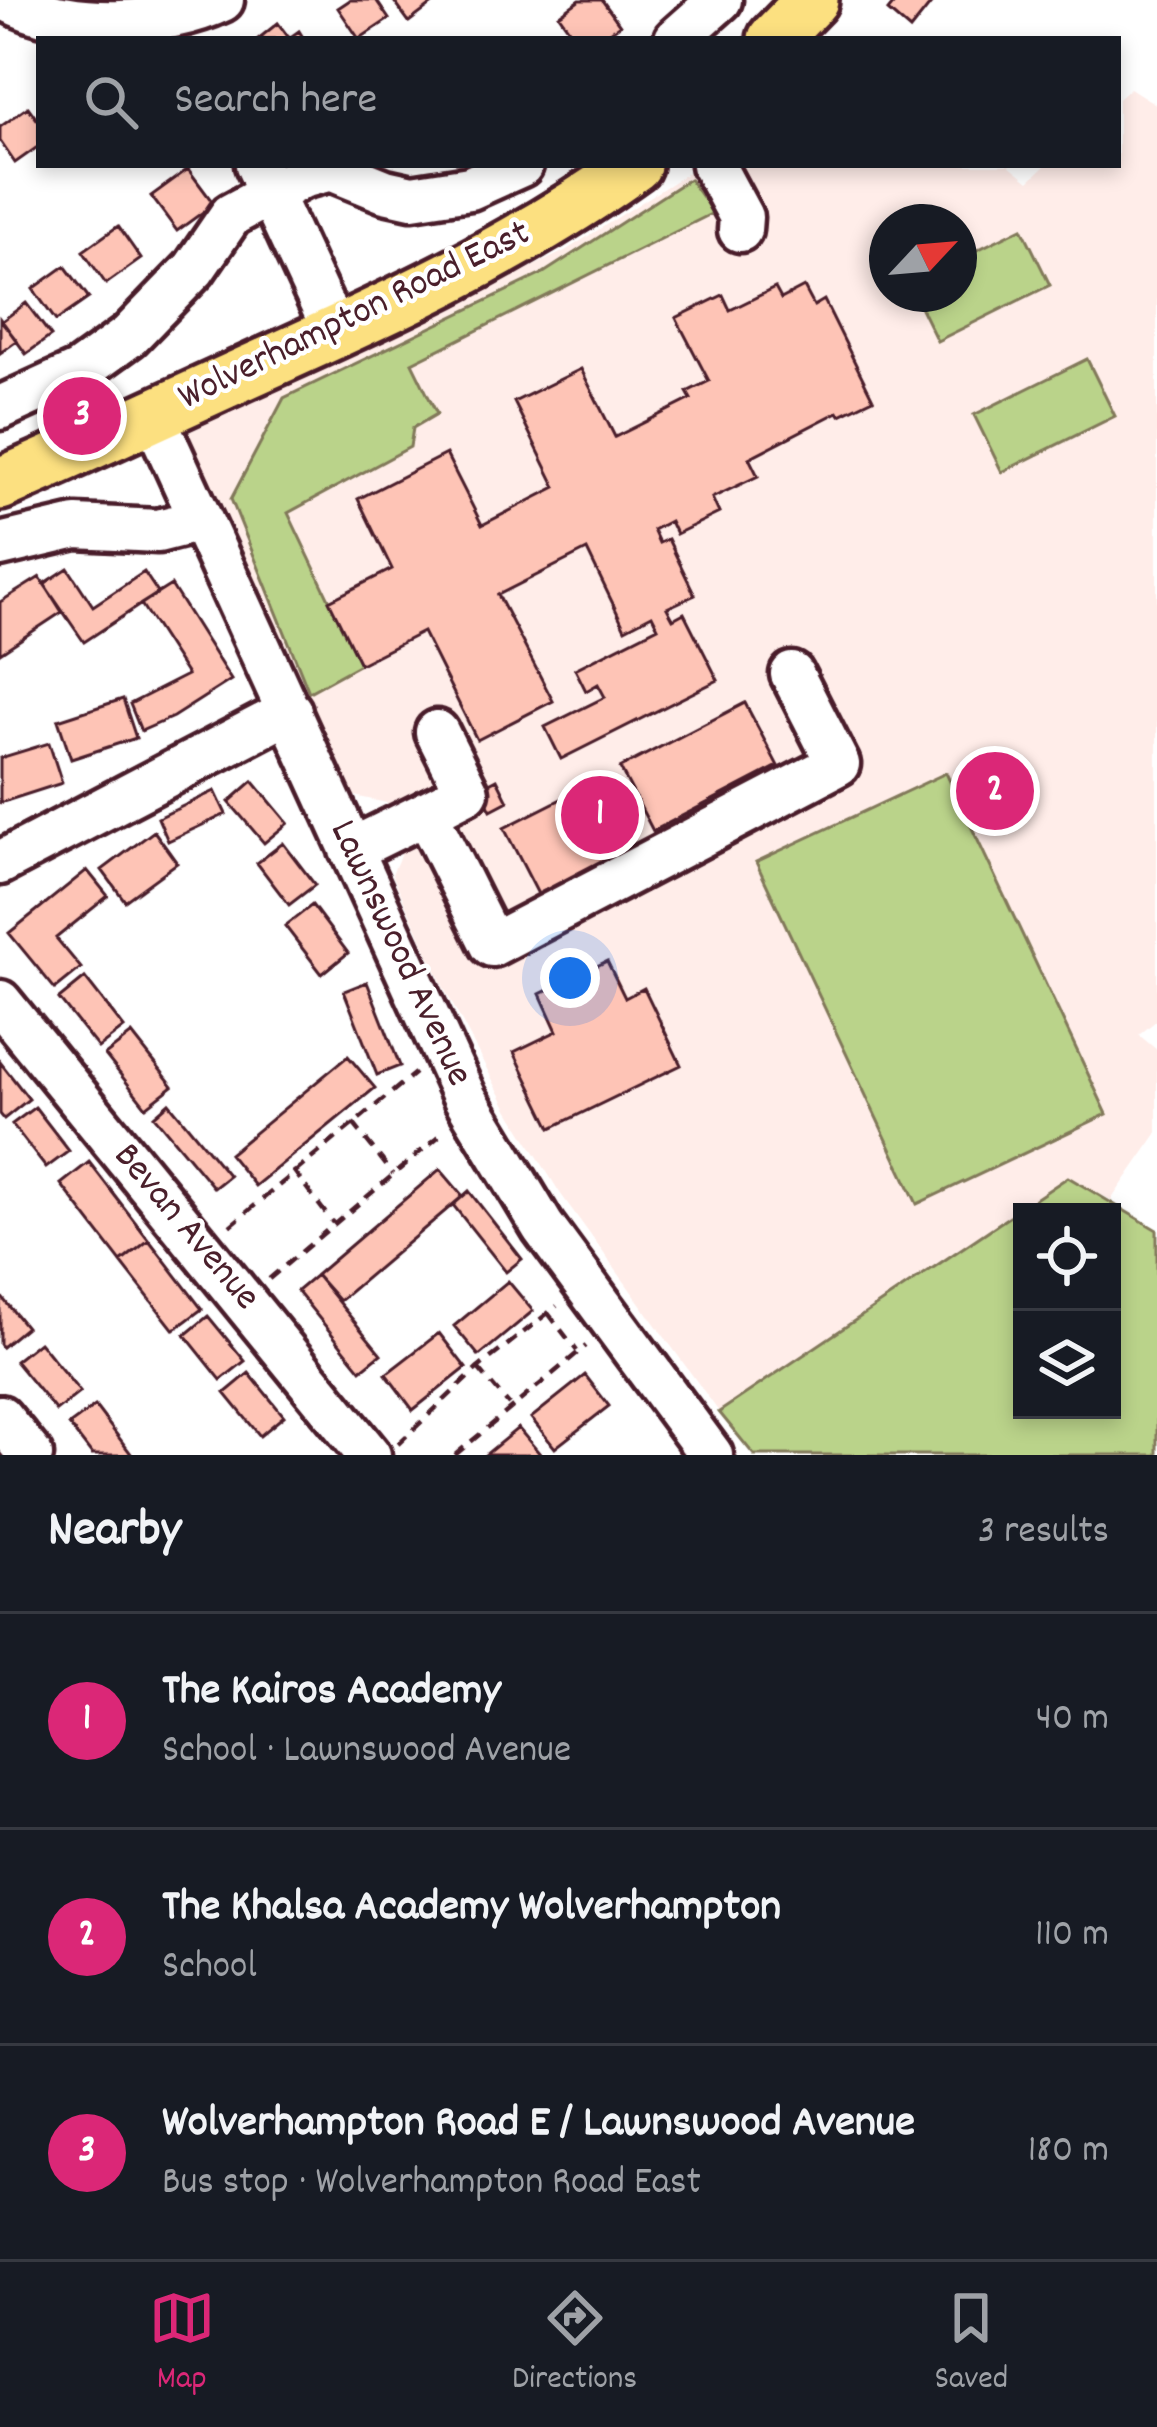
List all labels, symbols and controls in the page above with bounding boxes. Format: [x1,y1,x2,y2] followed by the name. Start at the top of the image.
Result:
[36,36,1121,168] search box
[78,69,144,135] icon: search
[174,70,377,134] text: Search here
[869,204,977,312] north arrow
[170,208,540,426] street label: Wolverhampton Road East
[43,371,121,461] pin: 3
[956,746,1034,836] pin: 2
[561,770,639,860] pin: 1
[313,812,485,1096] street label: Lawnswood Avenue
[540,948,600,1008] your location
[98,1132,272,1324] street label: Bevan Avenue
[1013,1203,1121,1419] map controls
[1013,1203,1121,1311] button: locate
[1013,1311,1121,1419] button: layers
[48,1497,181,1569] text: Nearby
[978,1506,1109,1561] text: 3 results
[162,1661,501,1725] text: The Kairos Academy
[83,1693,91,1748] text: 1
[1036,1693,1109,1748] text: 40 m
[162,1725,571,1780] text: School · Lawnswood Avenue
[162,1877,781,1941] text: The Khalsa Academy Wolverhampton
[78,1909,96,1964] text: 2
[1035,1909,1109,1964] text: 110 m
[162,1941,257,1996] text: School
[162,2093,915,2157] text: Wolverhampton Road E / Lawnswood Avenue
[78,2125,96,2180] text: 3
[1028,2125,1109,2180] text: 180 m
[162,2157,701,2212] text: Bus stop · Wolverhampton Road East
[149,2285,215,2404] tab: Map
[512,2285,637,2404] tab: Directions
[935,2285,1008,2404] tab: Saved

